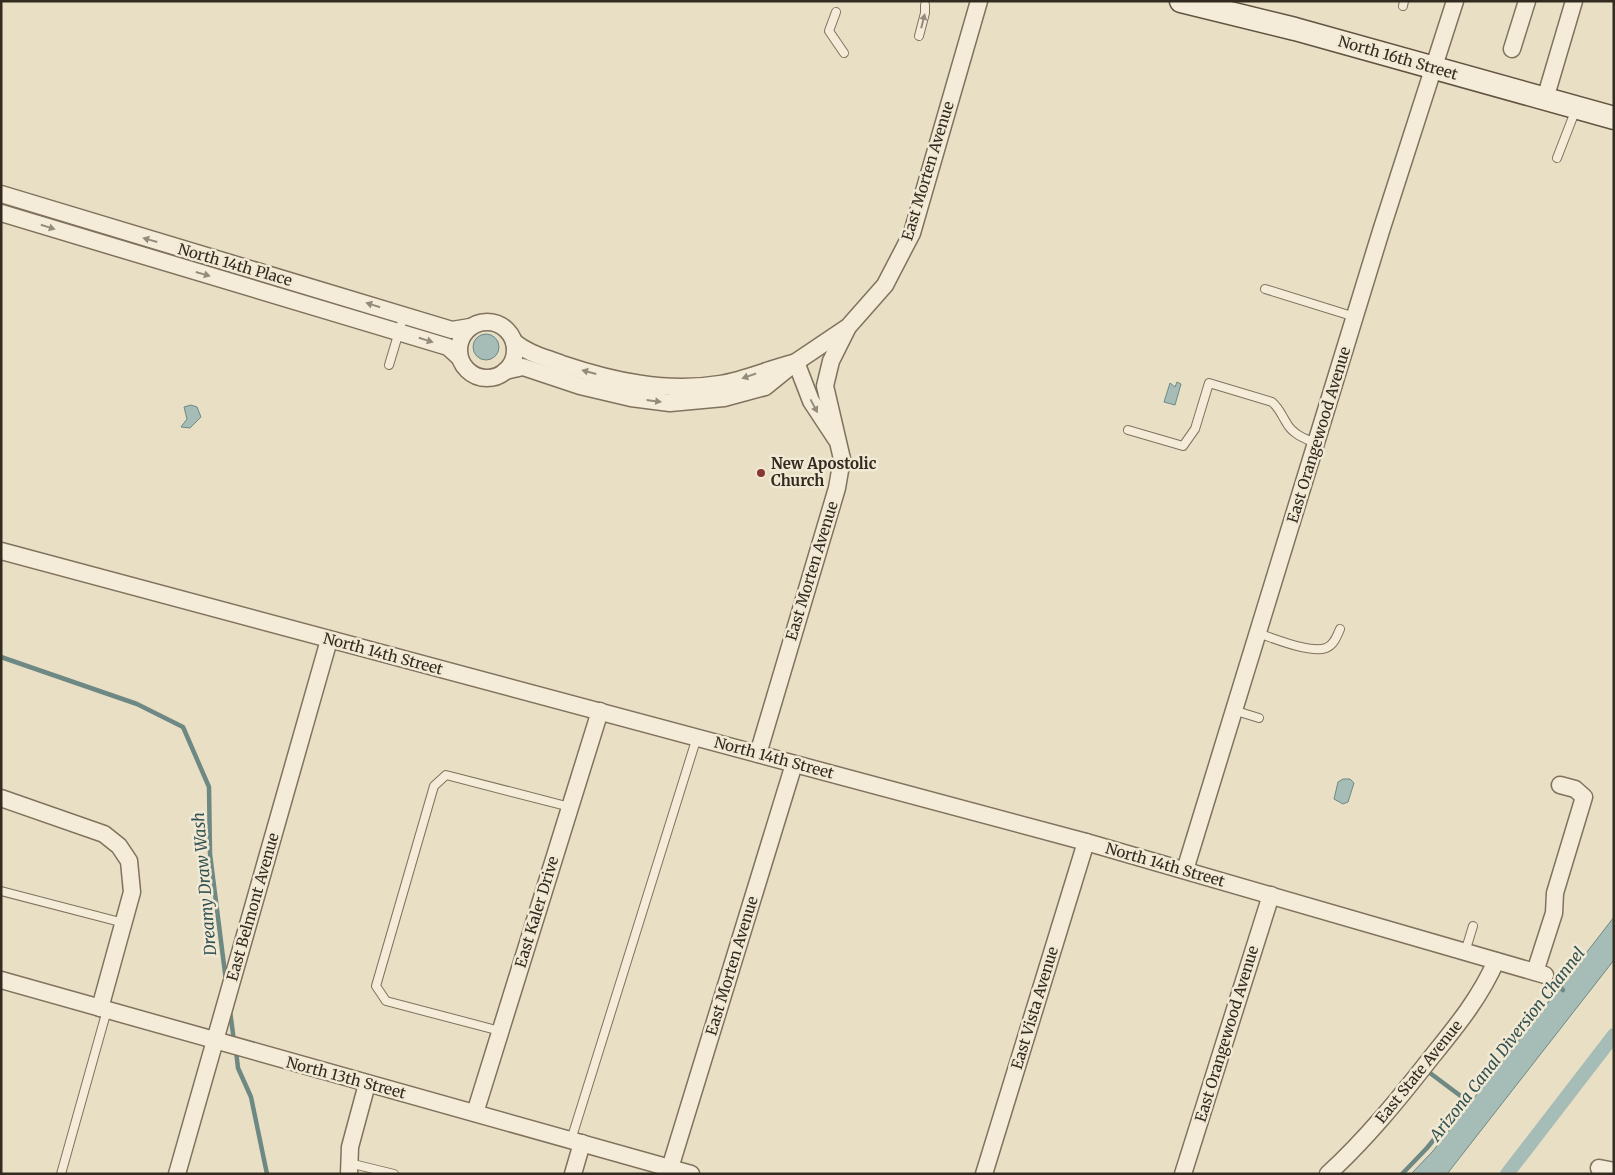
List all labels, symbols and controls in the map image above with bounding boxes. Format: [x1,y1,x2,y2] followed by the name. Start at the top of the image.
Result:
[919,13,927,28] one-way arrow
[1336,31,1460,84] street label: North 16th Street
[897,99,958,243] street label: East Morten Avenue
[40,224,55,232] one-way arrow
[142,236,157,244] one-way arrow
[176,239,295,290] street label: North 14th Place
[196,271,211,279] one-way arrow
[365,301,380,309] one-way arrow
[419,336,434,344] one-way arrow
[1283,344,1354,525] street label: East Orangewood Avenue
[582,368,597,376] one-way arrow
[741,372,756,380] one-way arrow
[646,397,662,405] one-way arrow
[810,399,818,413] one-way arrow
[771,454,877,490] place label: New Apostolic Church
[755,467,767,479] marker: New Apostolic Church
[781,499,842,643] street label: East Morten Avenue
[321,628,445,679] street label: North 14th Street
[712,732,836,783] street label: North 14th Street
[188,811,220,958] water label: Dreamy Draw Wash
[222,830,283,983] street label: East Belmont Avenue
[1103,838,1227,891] street label: North 14th Street
[511,854,563,970] street label: East Kaler Drive
[701,894,762,1038] street label: East Morten Avenue
[1191,943,1262,1124] street label: East Orangewood Avenue
[1424,943,1589,1146] water label: Arizona Canal Diversion Channel
[1007,944,1062,1071] street label: East Vista Avenue
[1371,1016,1466,1127] street label: East State Avenue
[284,1052,408,1103] street label: North 13th Street

